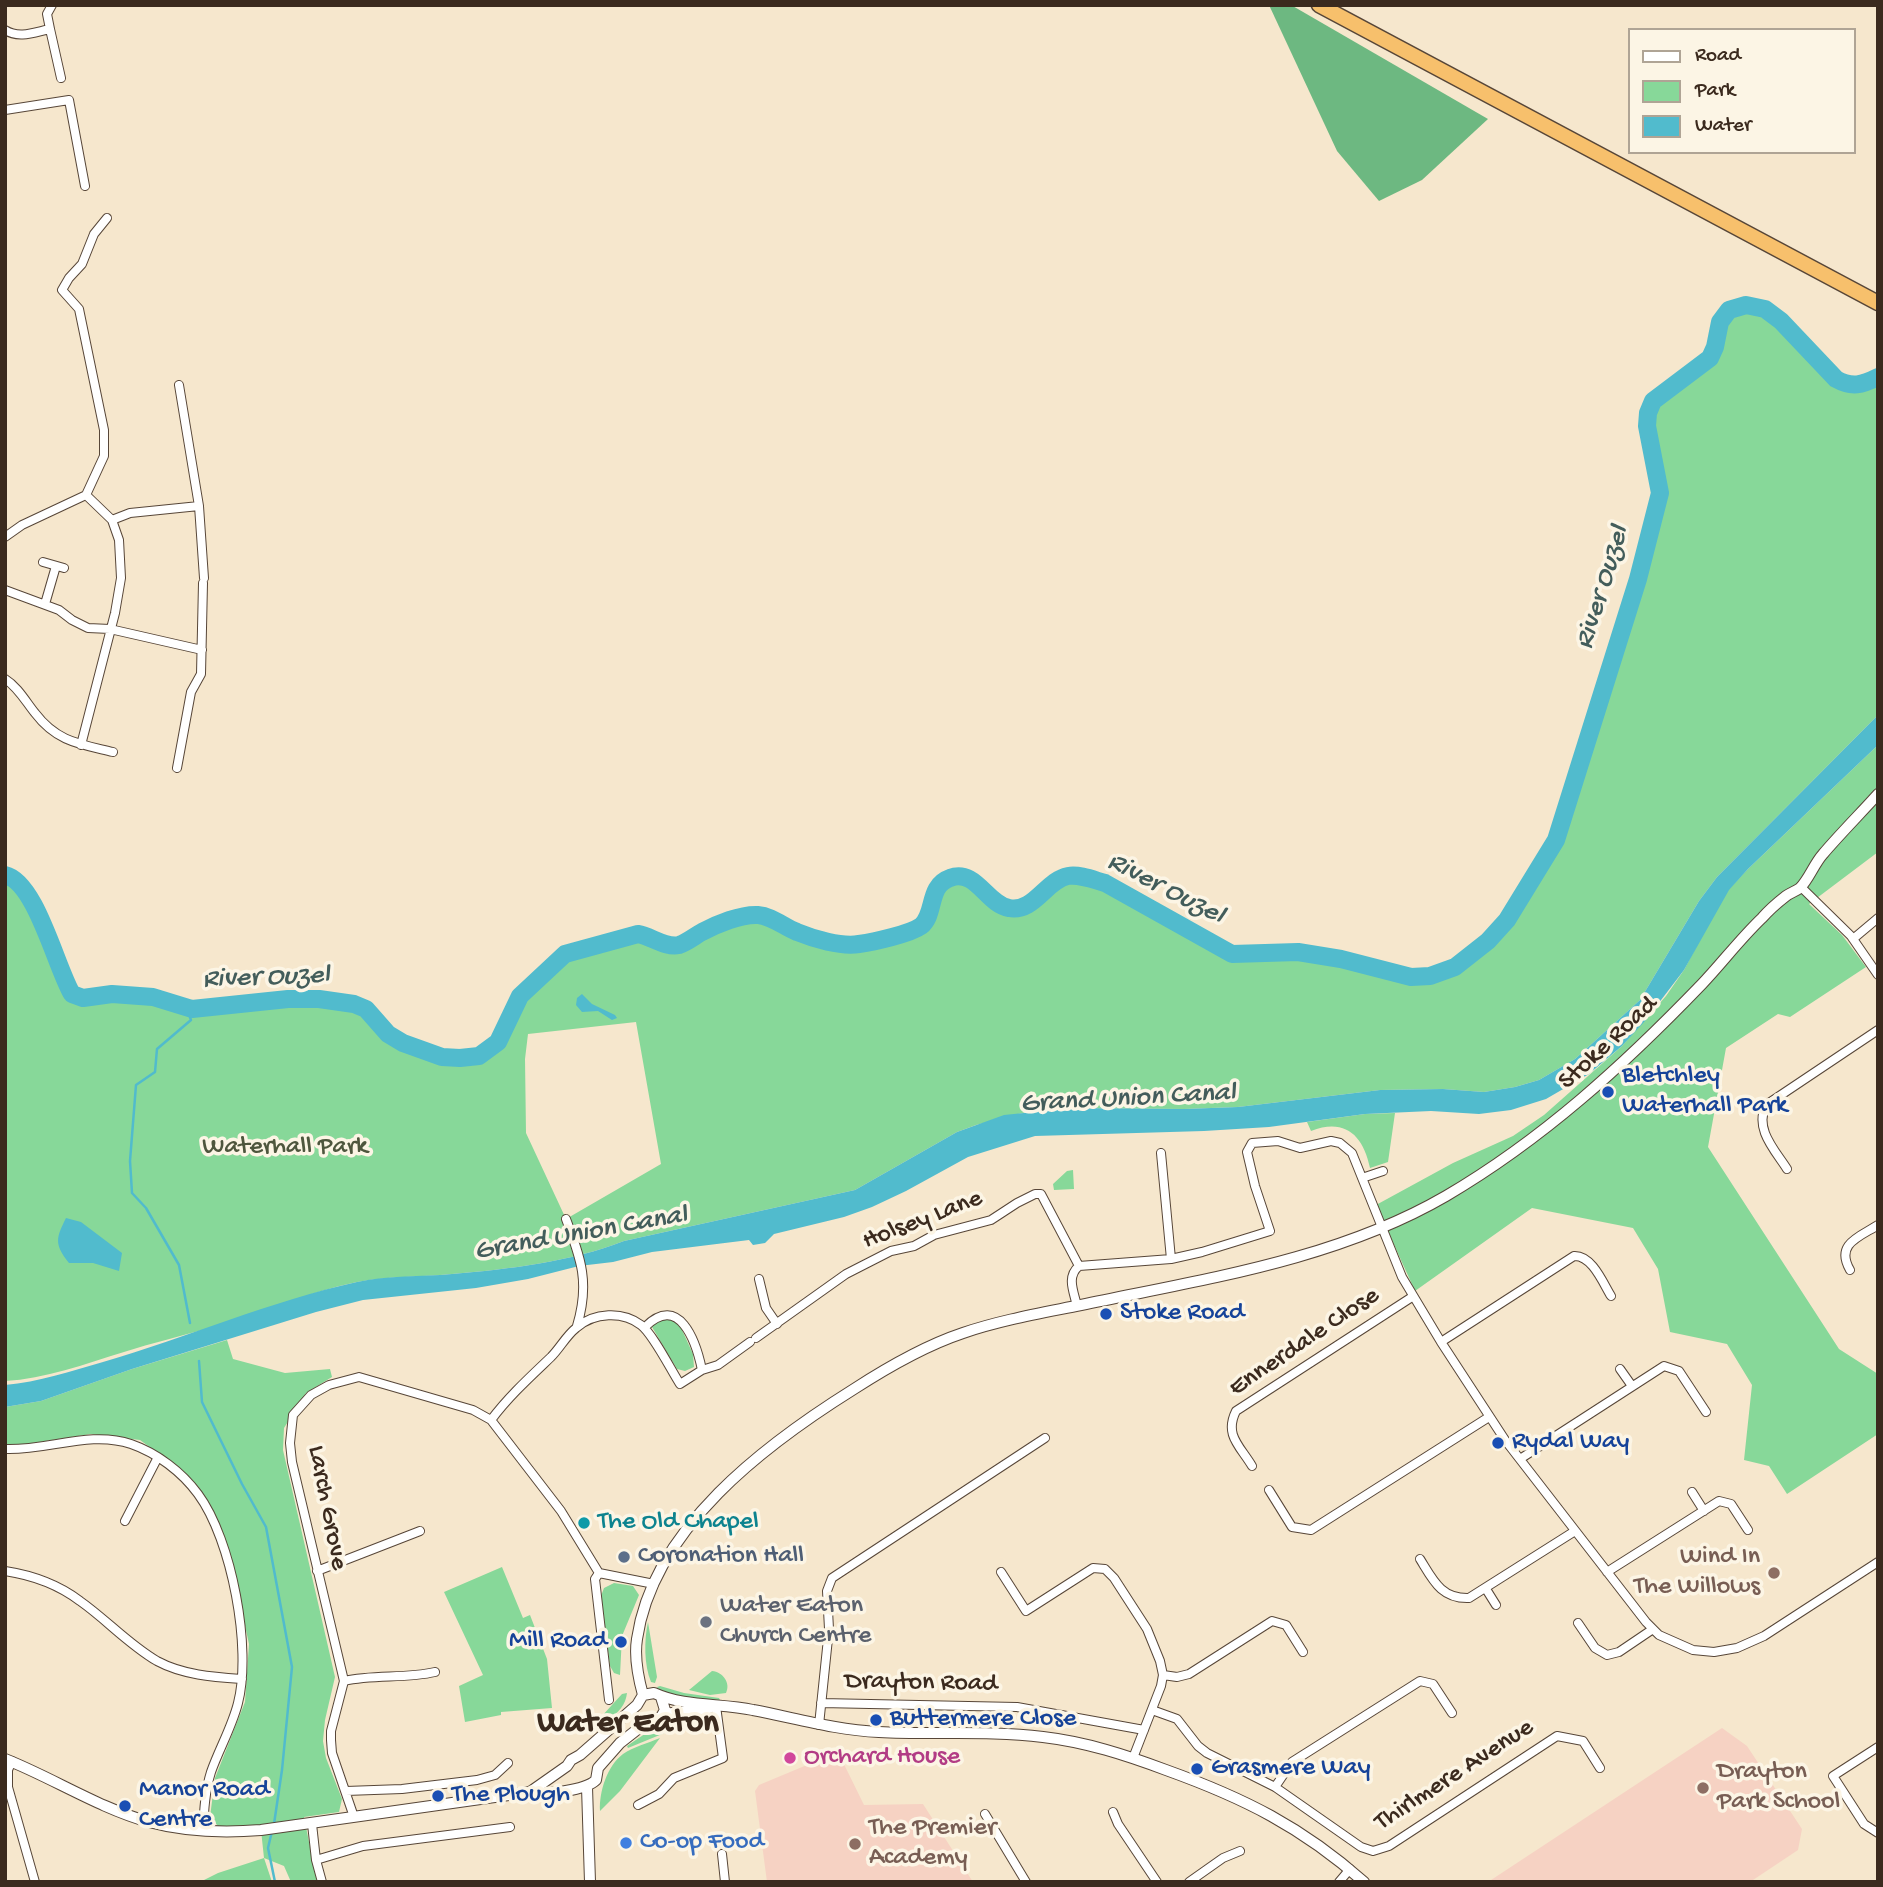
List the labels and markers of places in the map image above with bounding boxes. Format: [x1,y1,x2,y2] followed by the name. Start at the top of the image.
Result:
[1622,1061,1787,1122] place label: Bletchley Waterhall Park
[1600,1084,1616,1100] marker: Bletchley Waterhall Park
[1120,1298,1244,1330] place label: Stoke Road
[1098,1306,1114,1322] marker: Stoke Road
[1512,1427,1629,1459] place label: Rydal Way
[1490,1435,1506,1451] marker: Rydal Way
[598,1507,759,1539] place label: The Old Chapel
[576,1515,592,1531] marker: The Old Chapel
[638,1541,804,1573] place label: Coronation Hall
[1634,1542,1760,1604] place label: Wind In The Willows
[616,1549,632,1565] marker: Coronation Hall
[1766,1565,1782,1581] marker: Wind In The Willows
[720,1591,872,1652] place label: Water Eaton Church Centre
[698,1614,714,1630] marker: Water Eaton Church Centre
[509,1626,607,1658] place label: Mill Road
[613,1634,629,1650] marker: Mill Road
[890,1704,1076,1736] place label: Buttermere Close
[868,1712,884,1728] marker: Buttermere Close
[804,1742,960,1774] place label: Orchard House
[782,1750,798,1766] marker: Orchard House
[1211,1753,1371,1785] place label: Grasmere Way
[1717,1757,1840,1818] place label: Drayton Park School
[1189,1761,1205,1777] marker: Grasmere Way
[139,1775,269,1837] place label: Manor Road Centre
[452,1780,570,1812] place label: The Plough
[1695,1780,1711,1796] marker: Drayton Park School
[430,1788,446,1804] marker: The Plough
[117,1798,133,1814] marker: Manor Road Centre
[869,1813,996,1874] place label: The Premier Academy
[640,1827,764,1859] place label: Co-op Food
[618,1835,634,1851] marker: Co-op Food
[847,1836,863,1852] marker: The Premier Academy

